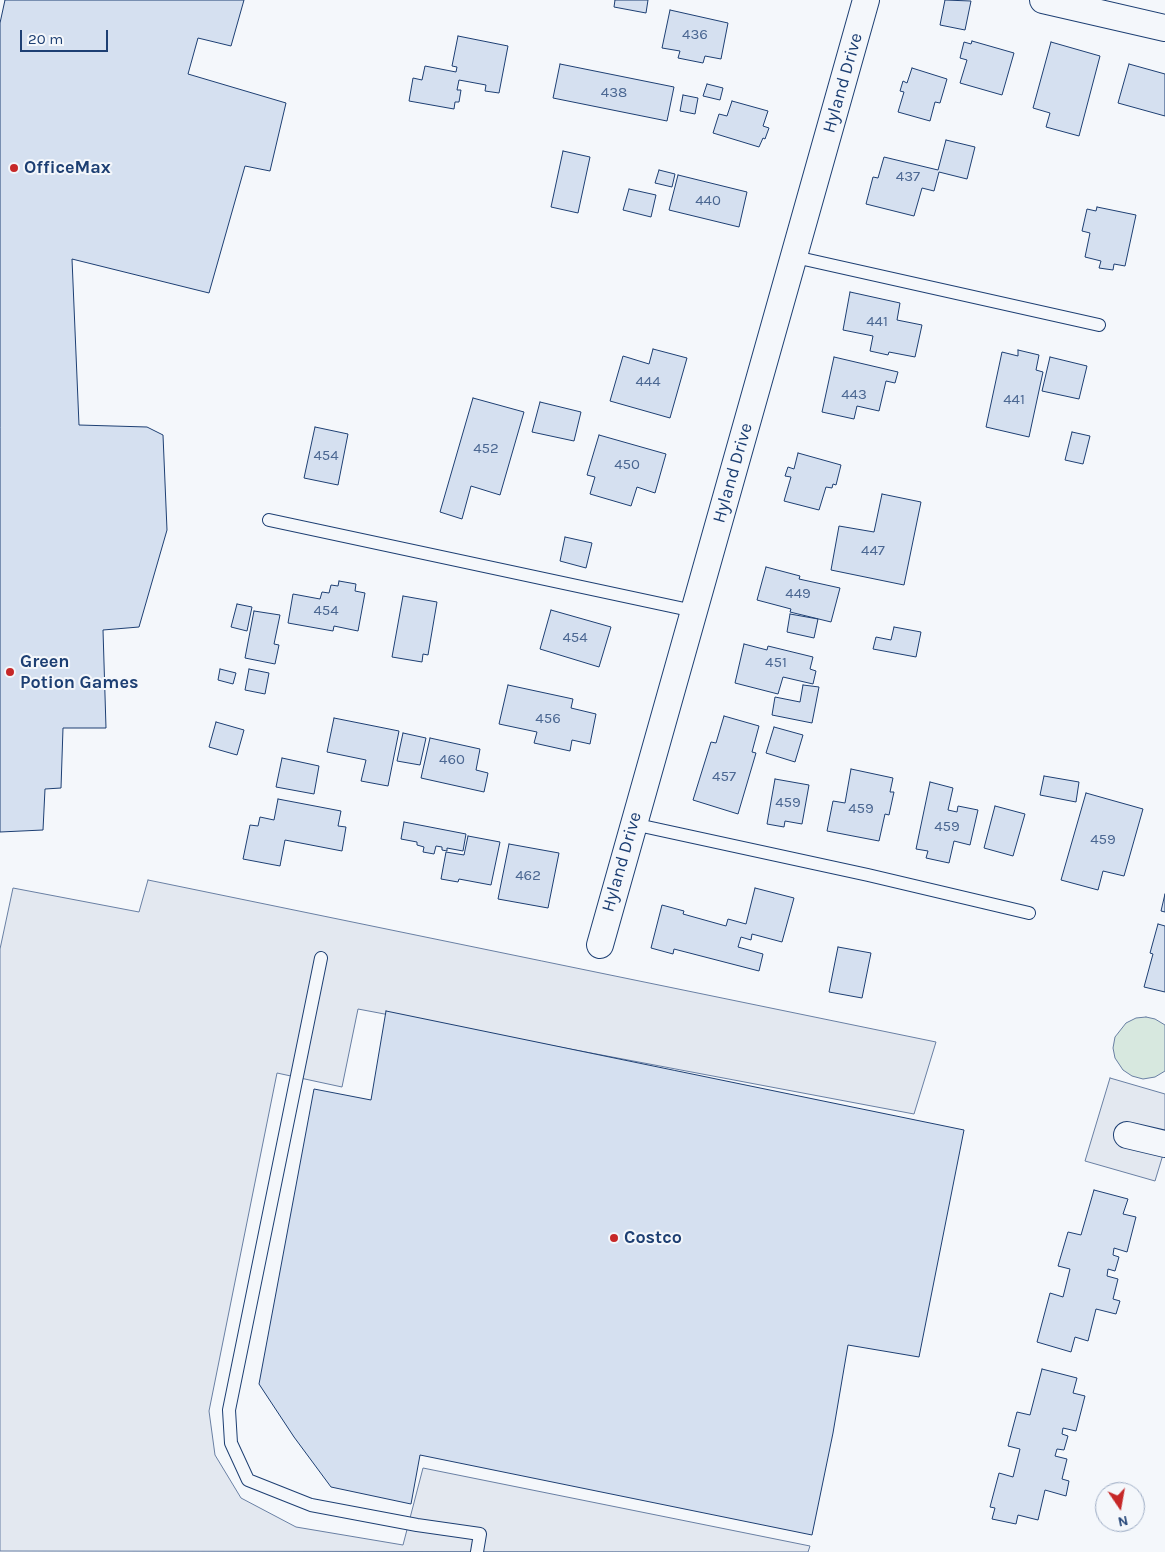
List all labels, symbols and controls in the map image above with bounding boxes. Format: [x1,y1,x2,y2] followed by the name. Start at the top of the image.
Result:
[22,20,110,52] scale bar
[682,26,708,44] house number: 436
[28,30,63,48] text: 20 m
[818,30,868,136] street label: Hyland Drive
[601,84,627,102] house number: 438
[24,157,111,179] place label: OfficeMax
[8,162,20,174] marker: OfficeMax
[896,168,920,186] house number: 437
[695,192,721,210] house number: 440
[866,313,888,331] house number: 441
[635,373,661,391] house number: 444
[841,386,867,404] house number: 443
[1003,391,1025,409] house number: 441
[708,420,758,526] street label: Hyland Drive
[473,440,499,458] house number: 452
[313,447,339,465] house number: 454
[614,456,640,474] house number: 450
[861,542,885,560] house number: 447
[785,585,811,603] house number: 449
[313,602,339,620] house number: 454
[562,629,588,647] house number: 454
[20,651,138,694] place label: Green Potion Games
[765,654,787,672] house number: 451
[4,666,16,678] marker: Green Potion Games
[535,710,561,728] house number: 456
[439,751,465,769] house number: 460
[712,768,736,786] house number: 457
[775,794,801,812] house number: 459
[848,800,874,818] house number: 459
[597,809,647,915] street label: Hyland Drive
[934,818,960,836] house number: 459
[1090,831,1116,849] house number: 459
[515,867,541,885] house number: 462
[624,1227,682,1249] place label: Costco
[608,1232,620,1244] marker: Costco
[1095,1482,1145,1532] north arrow
[1116,1512,1130,1531] text: N

